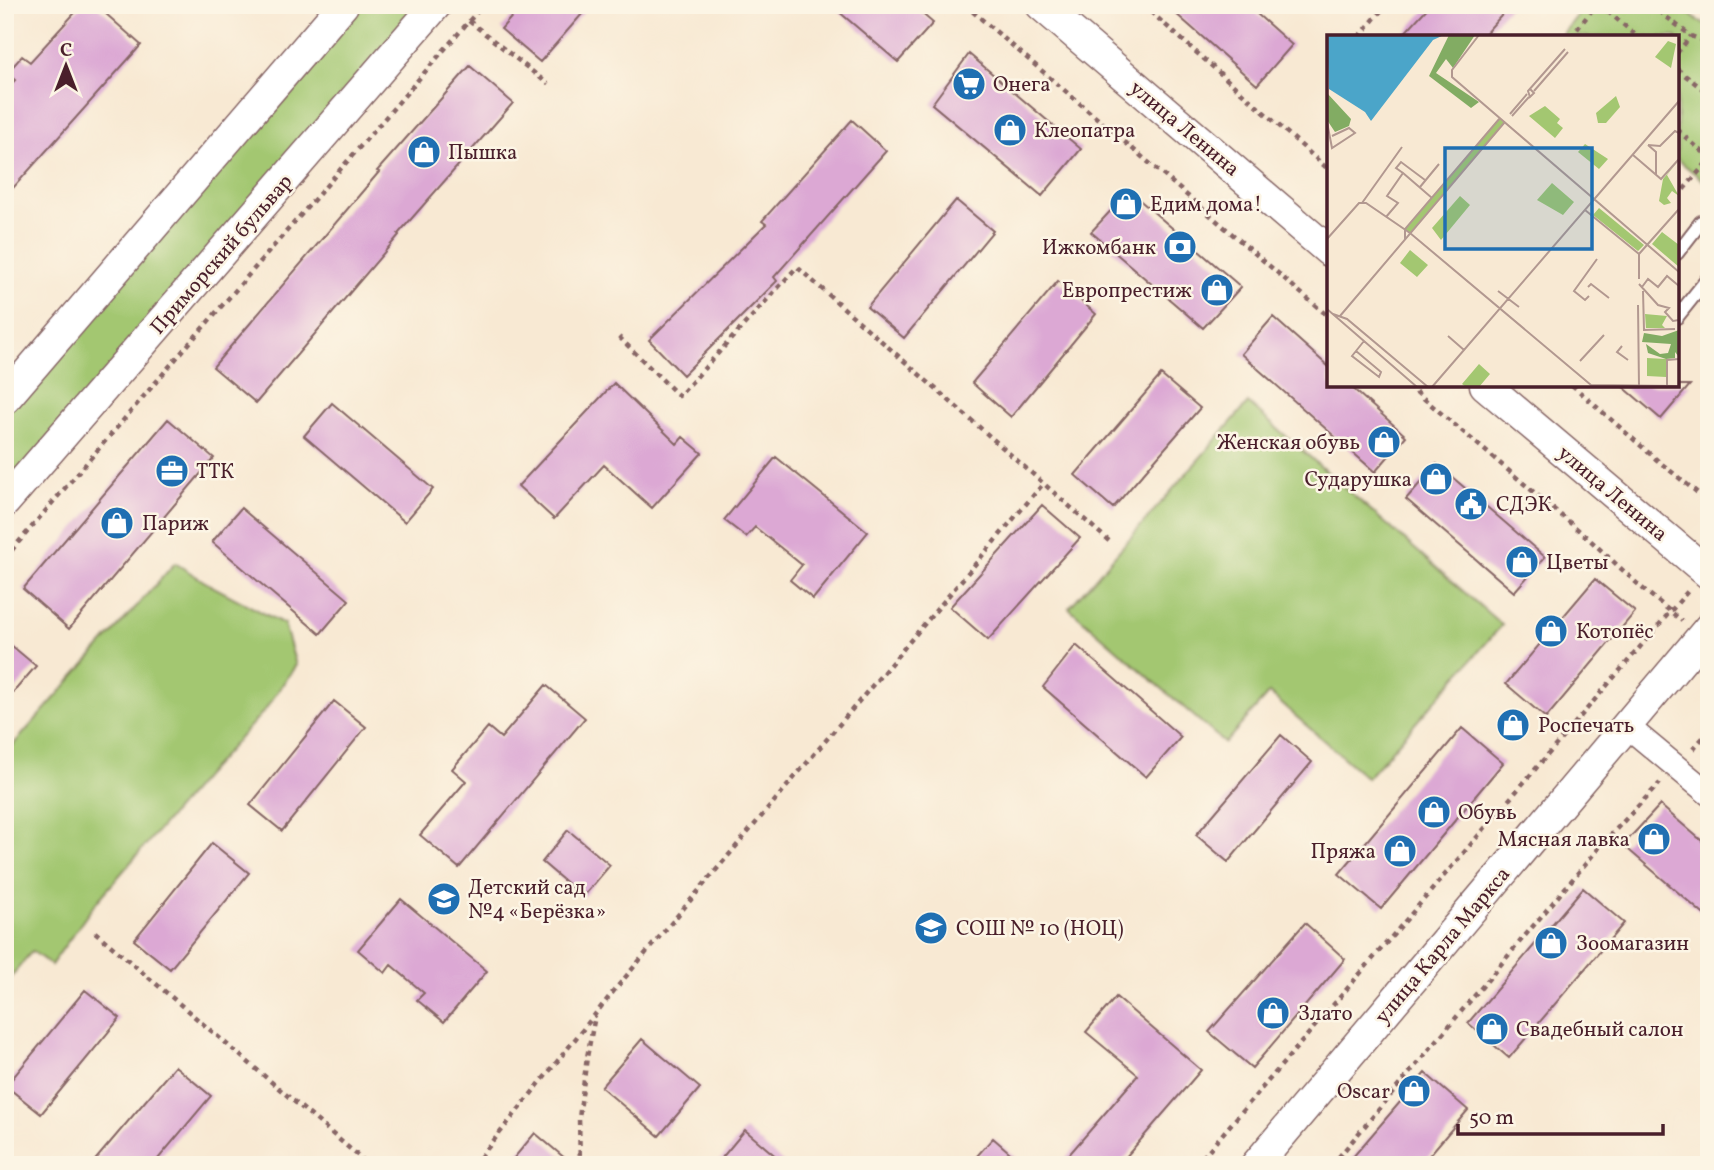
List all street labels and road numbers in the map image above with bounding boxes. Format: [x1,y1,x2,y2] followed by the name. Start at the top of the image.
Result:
[1123,74,1245,184] street label: улица Ленина
[144,168,300,342] street label: Приморский бульвар
[1551,439,1673,549] street label: улица Ленина
[1369,861,1518,1031] street label: улица Карла Маркса

